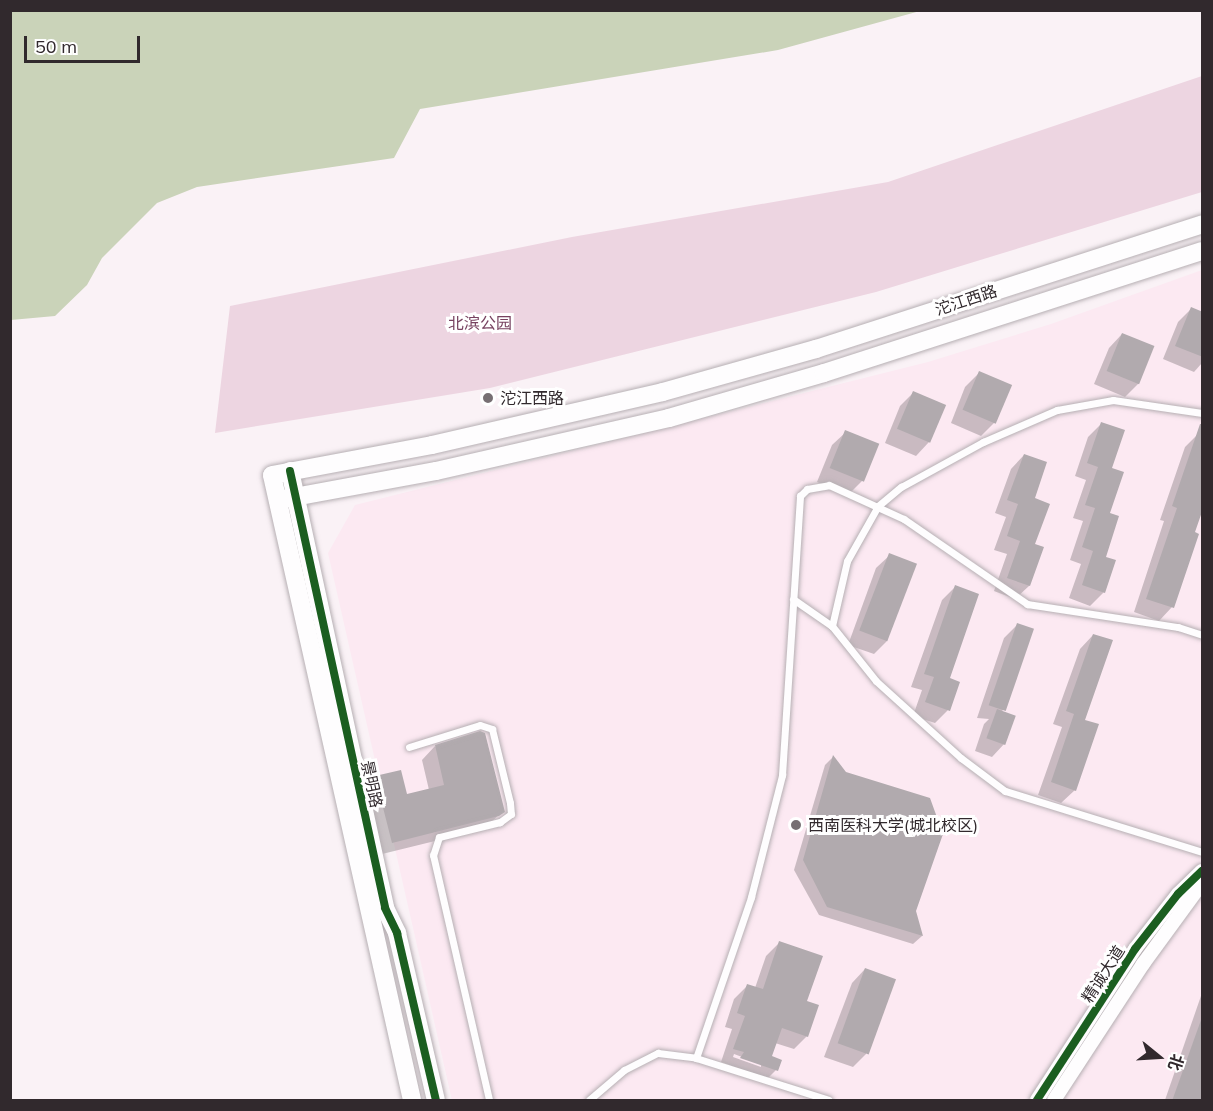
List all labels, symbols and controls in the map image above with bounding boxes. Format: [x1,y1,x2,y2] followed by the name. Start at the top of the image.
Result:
[27,24,142,62] scale bar
[35,35,77,58] text: 50 m
[933,281,999,319] street label: 沱江西路
[448,313,512,333] park label: 北滨公园
[500,388,564,408] place label: 沱江西路
[481,391,495,405] marker: 沱江西路
[358,759,386,809] street label: 景明路
[808,815,978,835] place label: 西南医科大学(城北校区)
[789,818,803,832] marker: 西南医科大学(城北校区)
[1078,942,1128,1006] street label: 精诚大道
[1129,1027,1189,1087] north arrow
[1164,1052,1188,1073] text: 北

